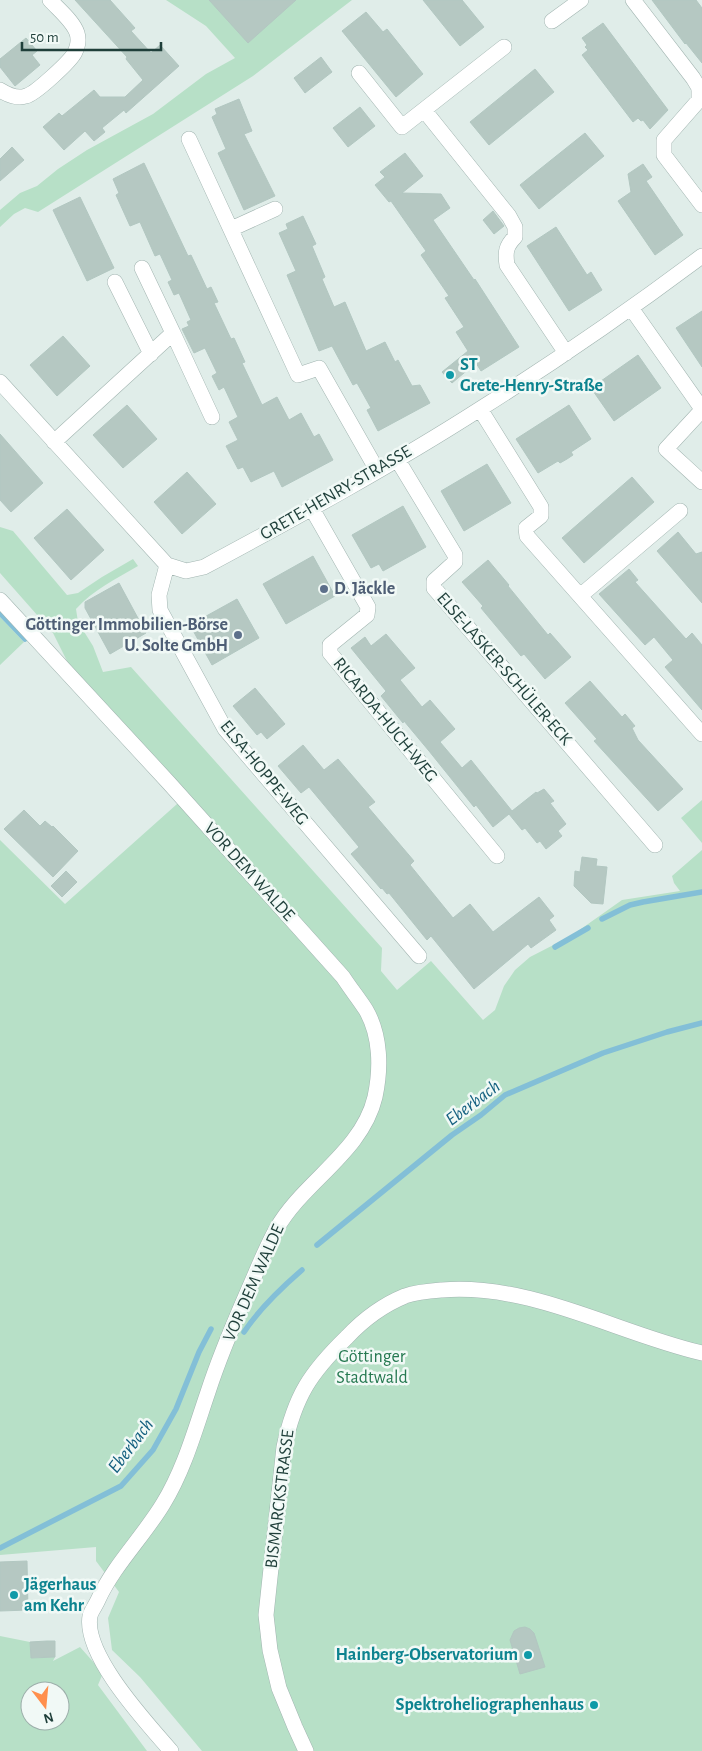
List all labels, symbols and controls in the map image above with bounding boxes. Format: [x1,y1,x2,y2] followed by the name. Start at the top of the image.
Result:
[22,20,161,52] scale bar
[30,30,59,45] text: 50 m
[460,356,603,395] place label: ST Grete-Henry-Straße
[444,369,456,381] marker: ST Grete-Henry-Straße
[257,442,415,544] street label: GRETE-HENRY-STRASSE
[334,580,395,598] place label: D. Jäckle
[318,583,330,595] marker: D. Jäckle
[433,588,577,749] street label: ELSE-LASKER-SCHÜLER-ECK
[26,616,228,655] place label: Göttinger Immobilien-Börse U. Solte GmbH
[232,629,244,641] marker: Göttinger Immobilien-Börse U. Solte GmbH
[329,654,441,786] street label: RICARDA-HUCH-WEG
[216,717,312,829] street label: ELSA-HOPPE-WEG
[200,819,298,925] street label: VOR DEM WALDE
[442,1077,504,1129] water label: Eberbach
[220,1222,288,1344] street label: VOR DEM WALDE
[336,1348,408,1387] park label: Göttinger Stadtwald
[105,1415,157,1477] water label: Eberbach
[263,1428,297,1569] street label: BISMARCKSTRASSE
[24,1576,97,1615] place label: Jägerhaus am Kehr
[8,1589,20,1601] marker: Jägerhaus am Kehr
[336,1646,518,1664] place label: Hainberg-Observatorium
[522,1649,534,1661] marker: Hainberg-Observatorium
[20,1681,70,1731] north arrow
[396,1696,584,1714] place label: Spektroheliographenhaus
[588,1699,600,1711] marker: Spektroheliographenhaus
[42,1709,55,1726] text: N

